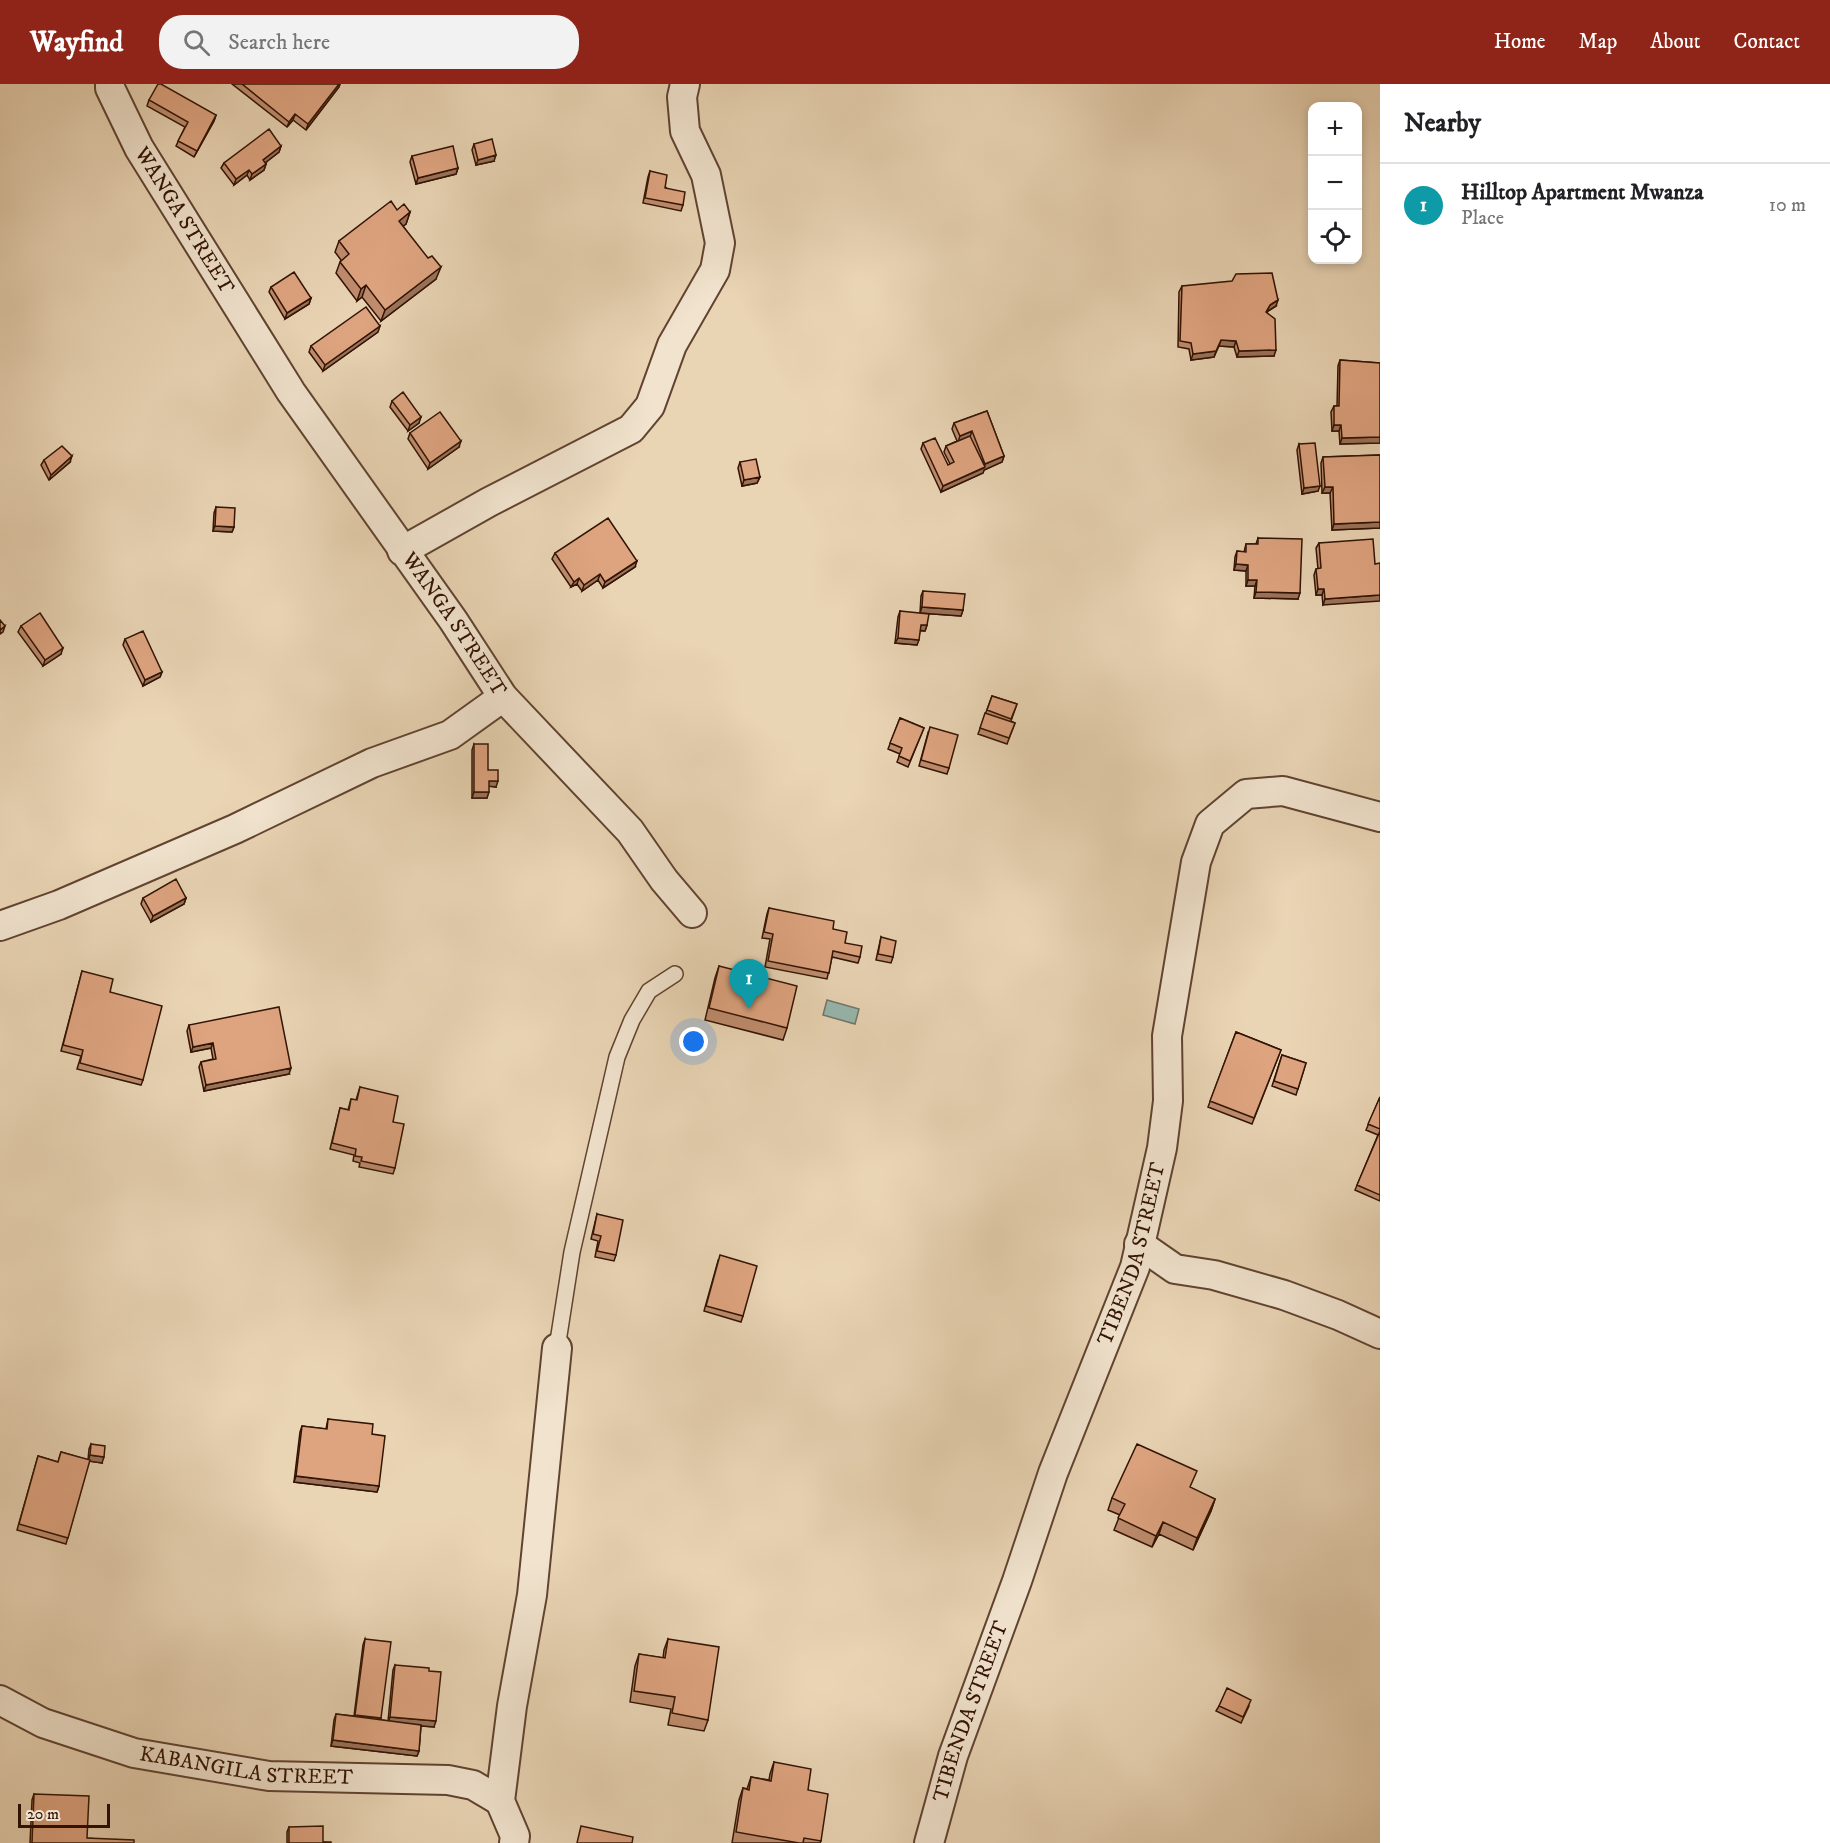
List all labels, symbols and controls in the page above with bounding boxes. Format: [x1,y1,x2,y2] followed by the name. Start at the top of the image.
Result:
[159,15,579,69] search box
[30,25,123,60] text: Wayfind
[180,26,213,59] icon: search
[228,29,330,56] text: Search here
[1494,29,1546,55] text: Home
[1579,29,1617,55] text: Map
[1650,29,1701,55] text: About
[1734,29,1800,55] text: Contact
[1308,102,1362,264] map controls
[1308,102,1362,156] button: +
[1404,107,1481,140] text: Nearby
[128,141,240,299] street label: WANGA STREET
[1308,156,1362,210] button: −
[1461,179,1704,206] text: Hilltop Apartment Mwanza
[1420,193,1427,218] text: 1
[1769,193,1806,218] text: 10 m
[1461,206,1504,231] text: Place
[1308,210,1362,264] button: locate
[396,547,512,701] street label: WANGA STREET
[730,960,768,1009] pin: 1
[679,1027,708,1056] your location
[1092,1160,1171,1349] street label: TIBENDA STREET
[928,1617,1014,1805] street label: TIBENDA STREET
[138,1741,353,1791] street label: KABANGILA STREET
[18,1801,110,1828] scale bar
[27,1804,59,1824] text: 20 m

